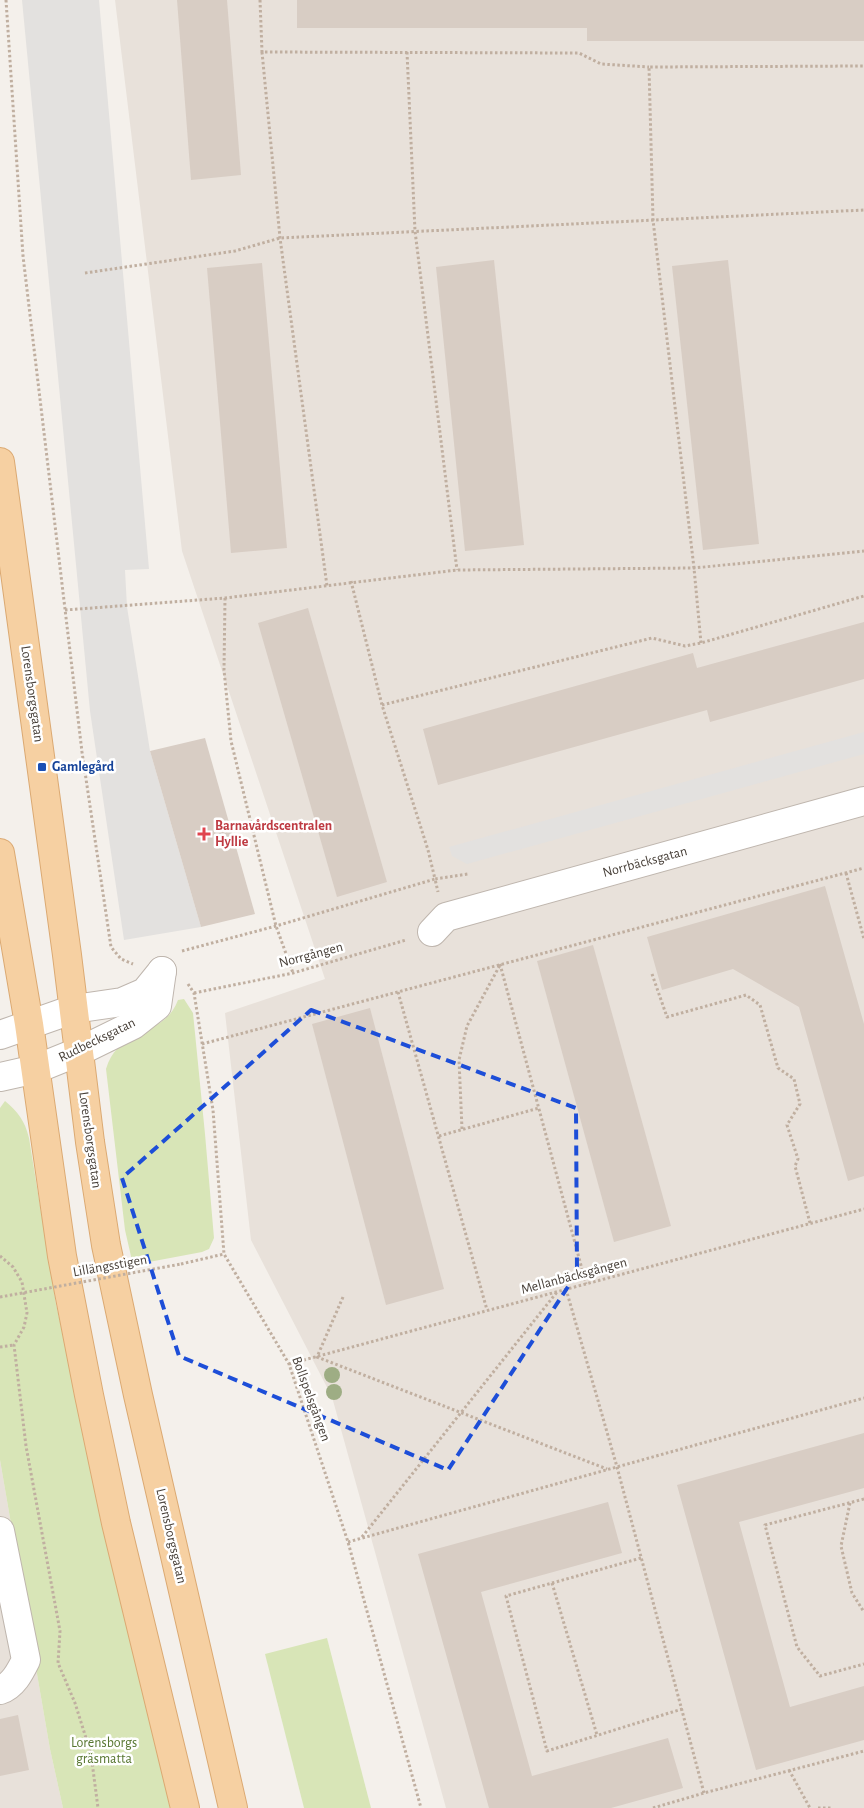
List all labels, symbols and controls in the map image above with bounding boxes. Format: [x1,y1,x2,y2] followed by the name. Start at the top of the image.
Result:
[18,645,46,743] street label: Lorensborgsgatan
[52,760,115,774] place label: Gamlegård
[36,761,48,773] marker: Gamlegård
[215,819,332,849] place label: Barnavårdscentralen Hyllie
[197,827,211,841] marker: Barnavårdscentralen Hyllie
[601,844,689,880] street label: Norrbäcksgatan
[277,940,345,970] street label: Norrgången
[56,1015,138,1065] street label: Rudbecksgatan
[76,1091,104,1189] street label: Lorensborgsgatan
[72,1253,148,1279] street label: Lillängsstigen
[520,1255,628,1297] street label: Mellanbäcksgången
[289,1355,333,1443] street label: Bollspelsgången
[153,1487,189,1585] street label: Lorensborgsgatan
[71,1736,137,1766] park label: Lorensborgs gräsmatta

